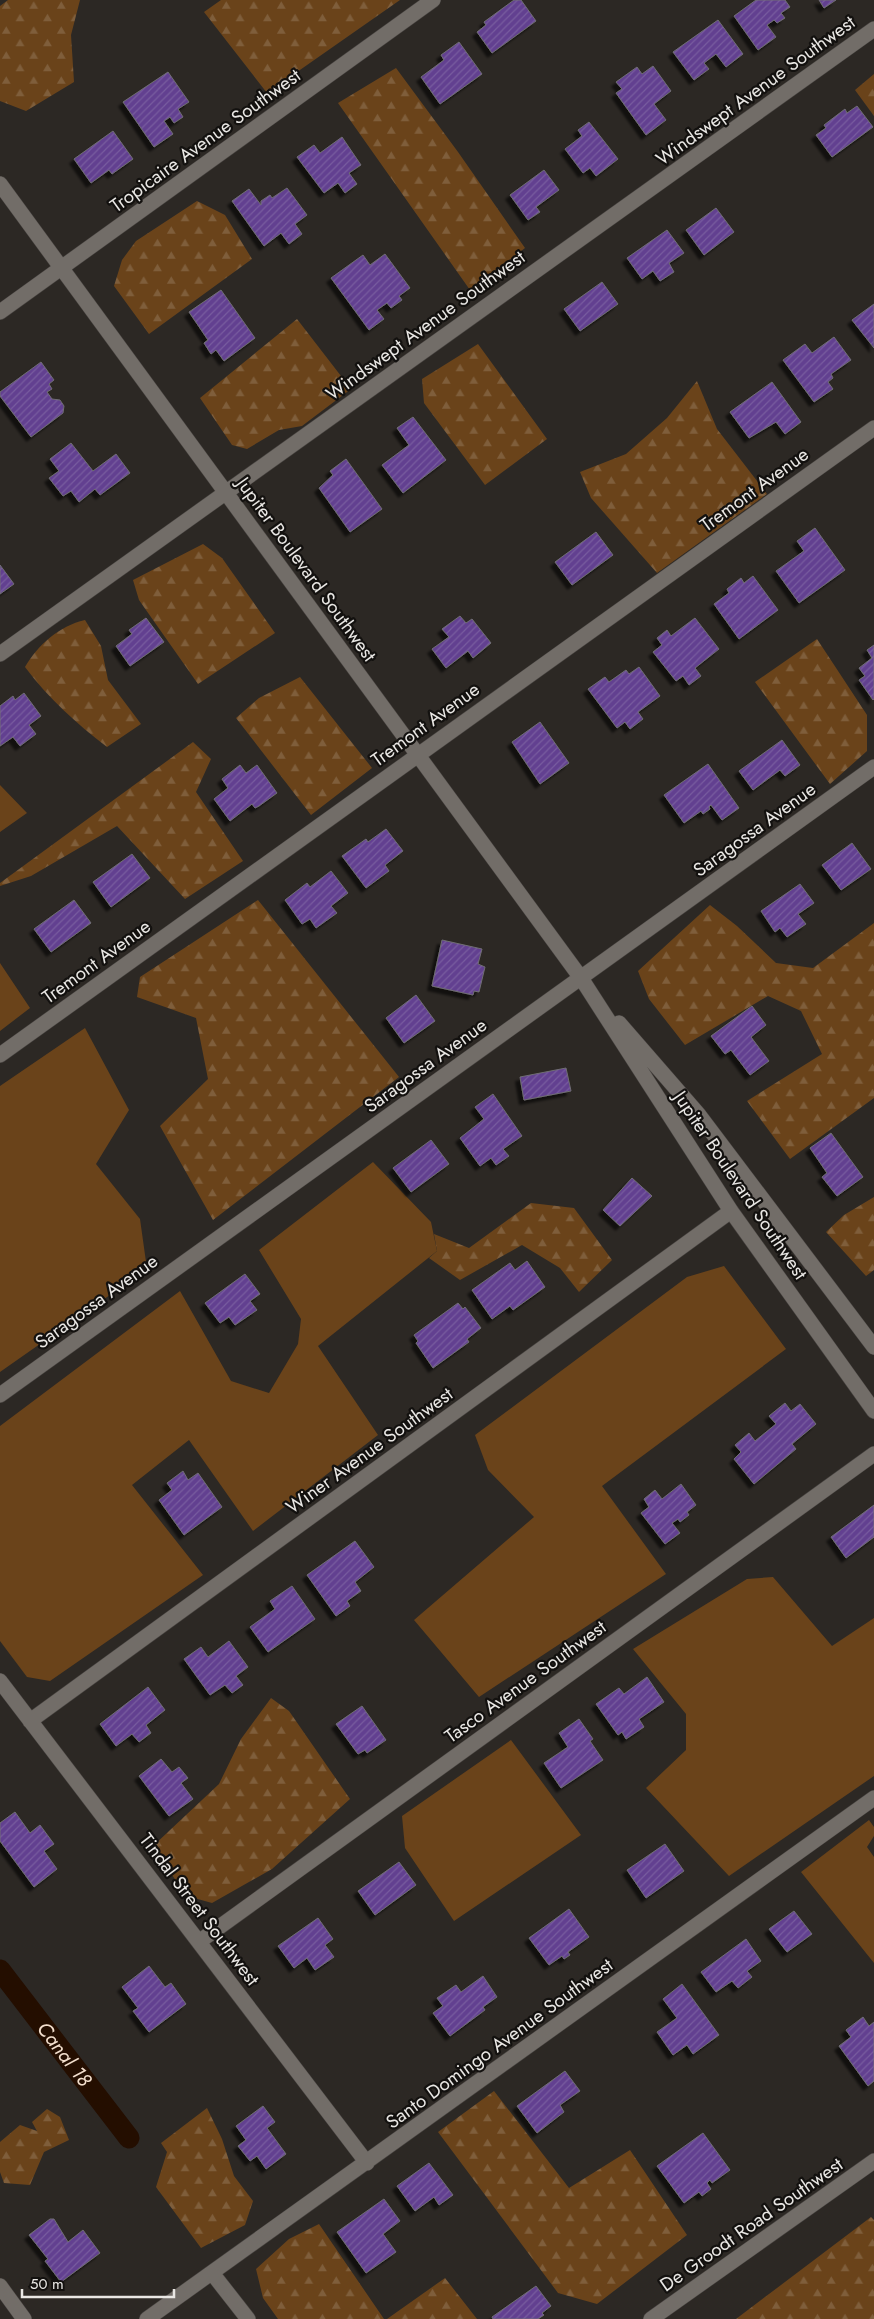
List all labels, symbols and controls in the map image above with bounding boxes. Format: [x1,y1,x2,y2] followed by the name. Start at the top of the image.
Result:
[650,9,861,172] street label: Windswept Avenue Southwest
[105,62,306,219] street label: Tropicaire Avenue Southwest
[320,244,531,407] street label: Windswept Avenue Southwest
[695,441,814,538] street label: Tremont Avenue
[229,469,383,667] street label: Jupiter Boulevard Southwest
[366,676,485,773] street label: Tremont Avenue
[687,776,821,883] street label: Saragossa Avenue
[37,913,156,1010] street label: Tremont Avenue
[358,1012,492,1119] street label: Saragossa Avenue
[666,1083,814,1285] street label: Jupiter Boulevard Southwest
[29,1248,163,1355] street label: Saragossa Avenue
[280,1380,459,1520] street label: Winer Avenue Southwest
[439,1613,612,1749] street label: Tasco Avenue Southwest
[133,1827,266,1992] street label: Tindal Street Southwest
[380,1951,619,2135] street label: Santo Domingo Avenue Southwest
[30,2016,99,2093] water label: Canal 18
[654,2151,849,2298] street label: De Groodt Road Southwest
[22,2266,175,2298] scale bar
[30,2273,64,2295] text: 50 m

